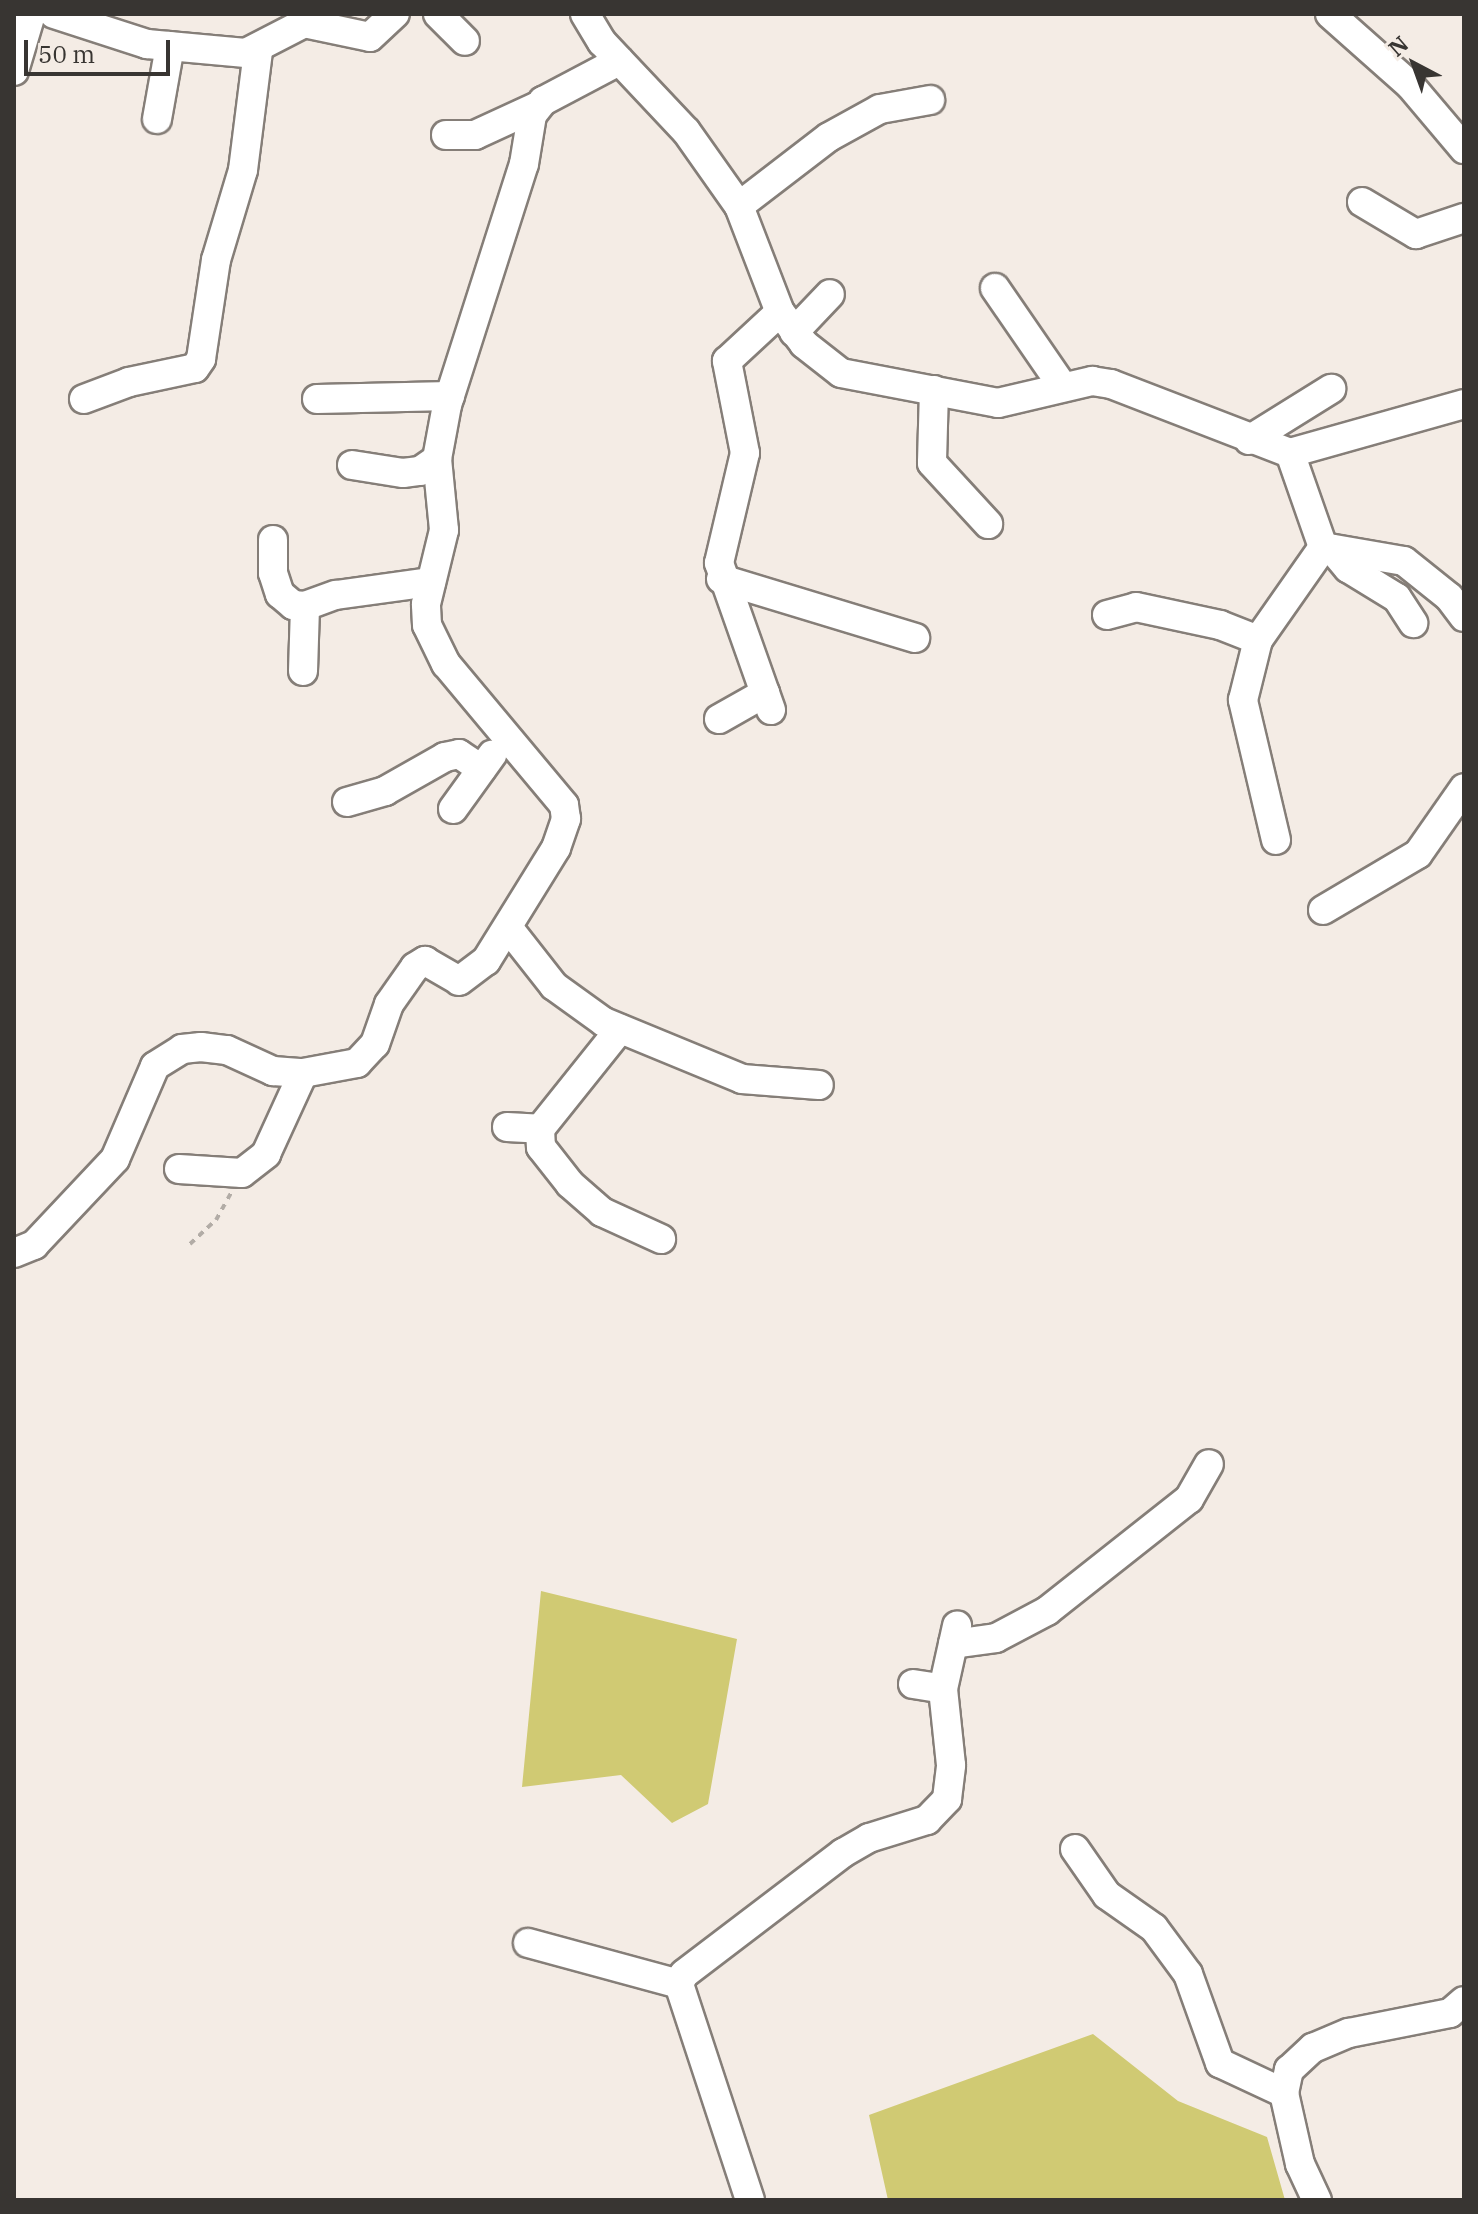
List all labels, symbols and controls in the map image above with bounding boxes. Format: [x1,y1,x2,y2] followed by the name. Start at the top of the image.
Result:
[28,24,174,74] scale bar
[1374,24,1454,104] north arrow
[1382,29,1414,62] text: N
[38,38,95,70] text: 50 m

